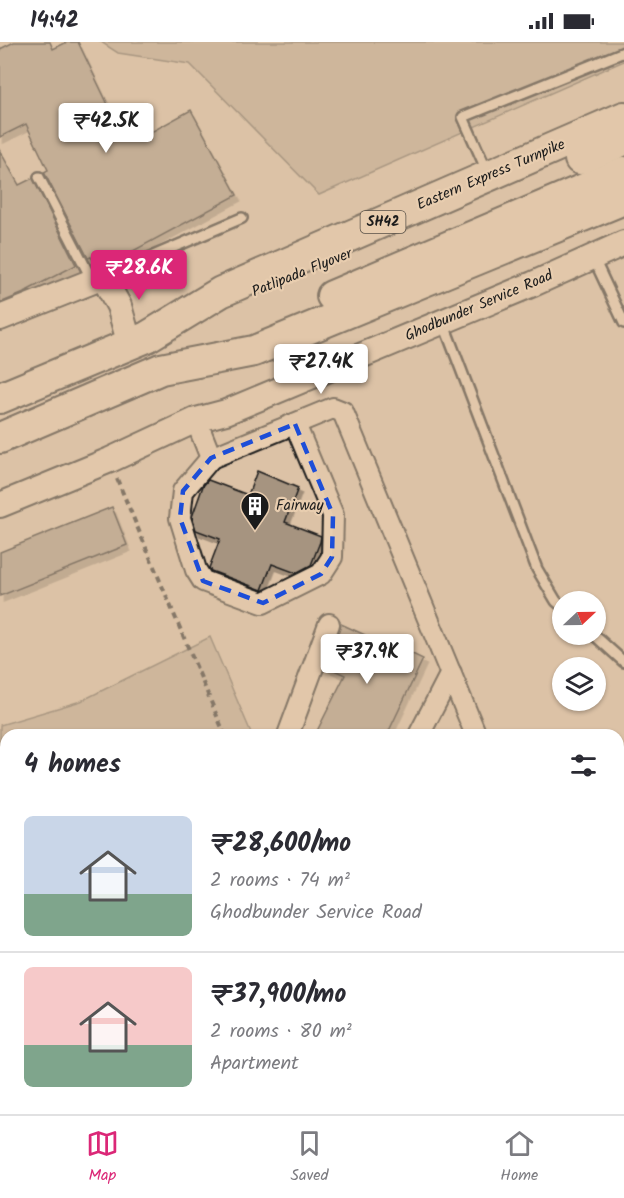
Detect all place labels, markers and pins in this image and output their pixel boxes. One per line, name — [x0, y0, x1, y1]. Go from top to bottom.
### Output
pin: ₹42.5K — [57, 103, 155, 154]
pin: ₹28.6K — [90, 250, 188, 301]
pin: ₹27.4K — [272, 344, 370, 395]
building icon: Fairway — [239, 490, 271, 532]
place label: Fairway — [276, 494, 325, 518]
pin: ₹37.9K — [318, 634, 416, 685]

